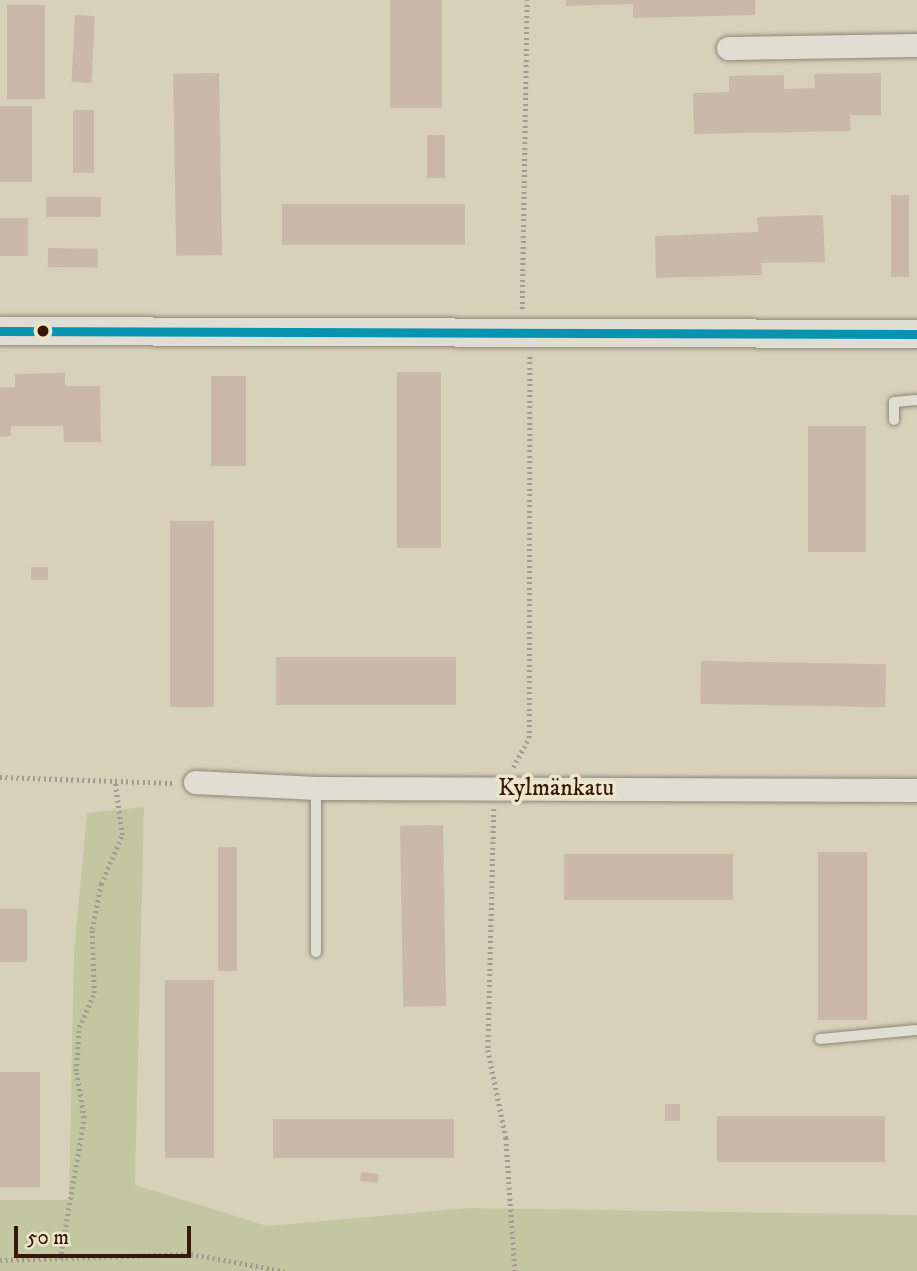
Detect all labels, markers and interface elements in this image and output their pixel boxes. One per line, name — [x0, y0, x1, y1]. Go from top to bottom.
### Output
unlabelled marker — [36, 324, 50, 338]
street label: Kylmänkatu — [498, 775, 614, 803]
scale bar — [18, 1212, 194, 1256]
text: 50 m — [27, 1225, 69, 1251]

